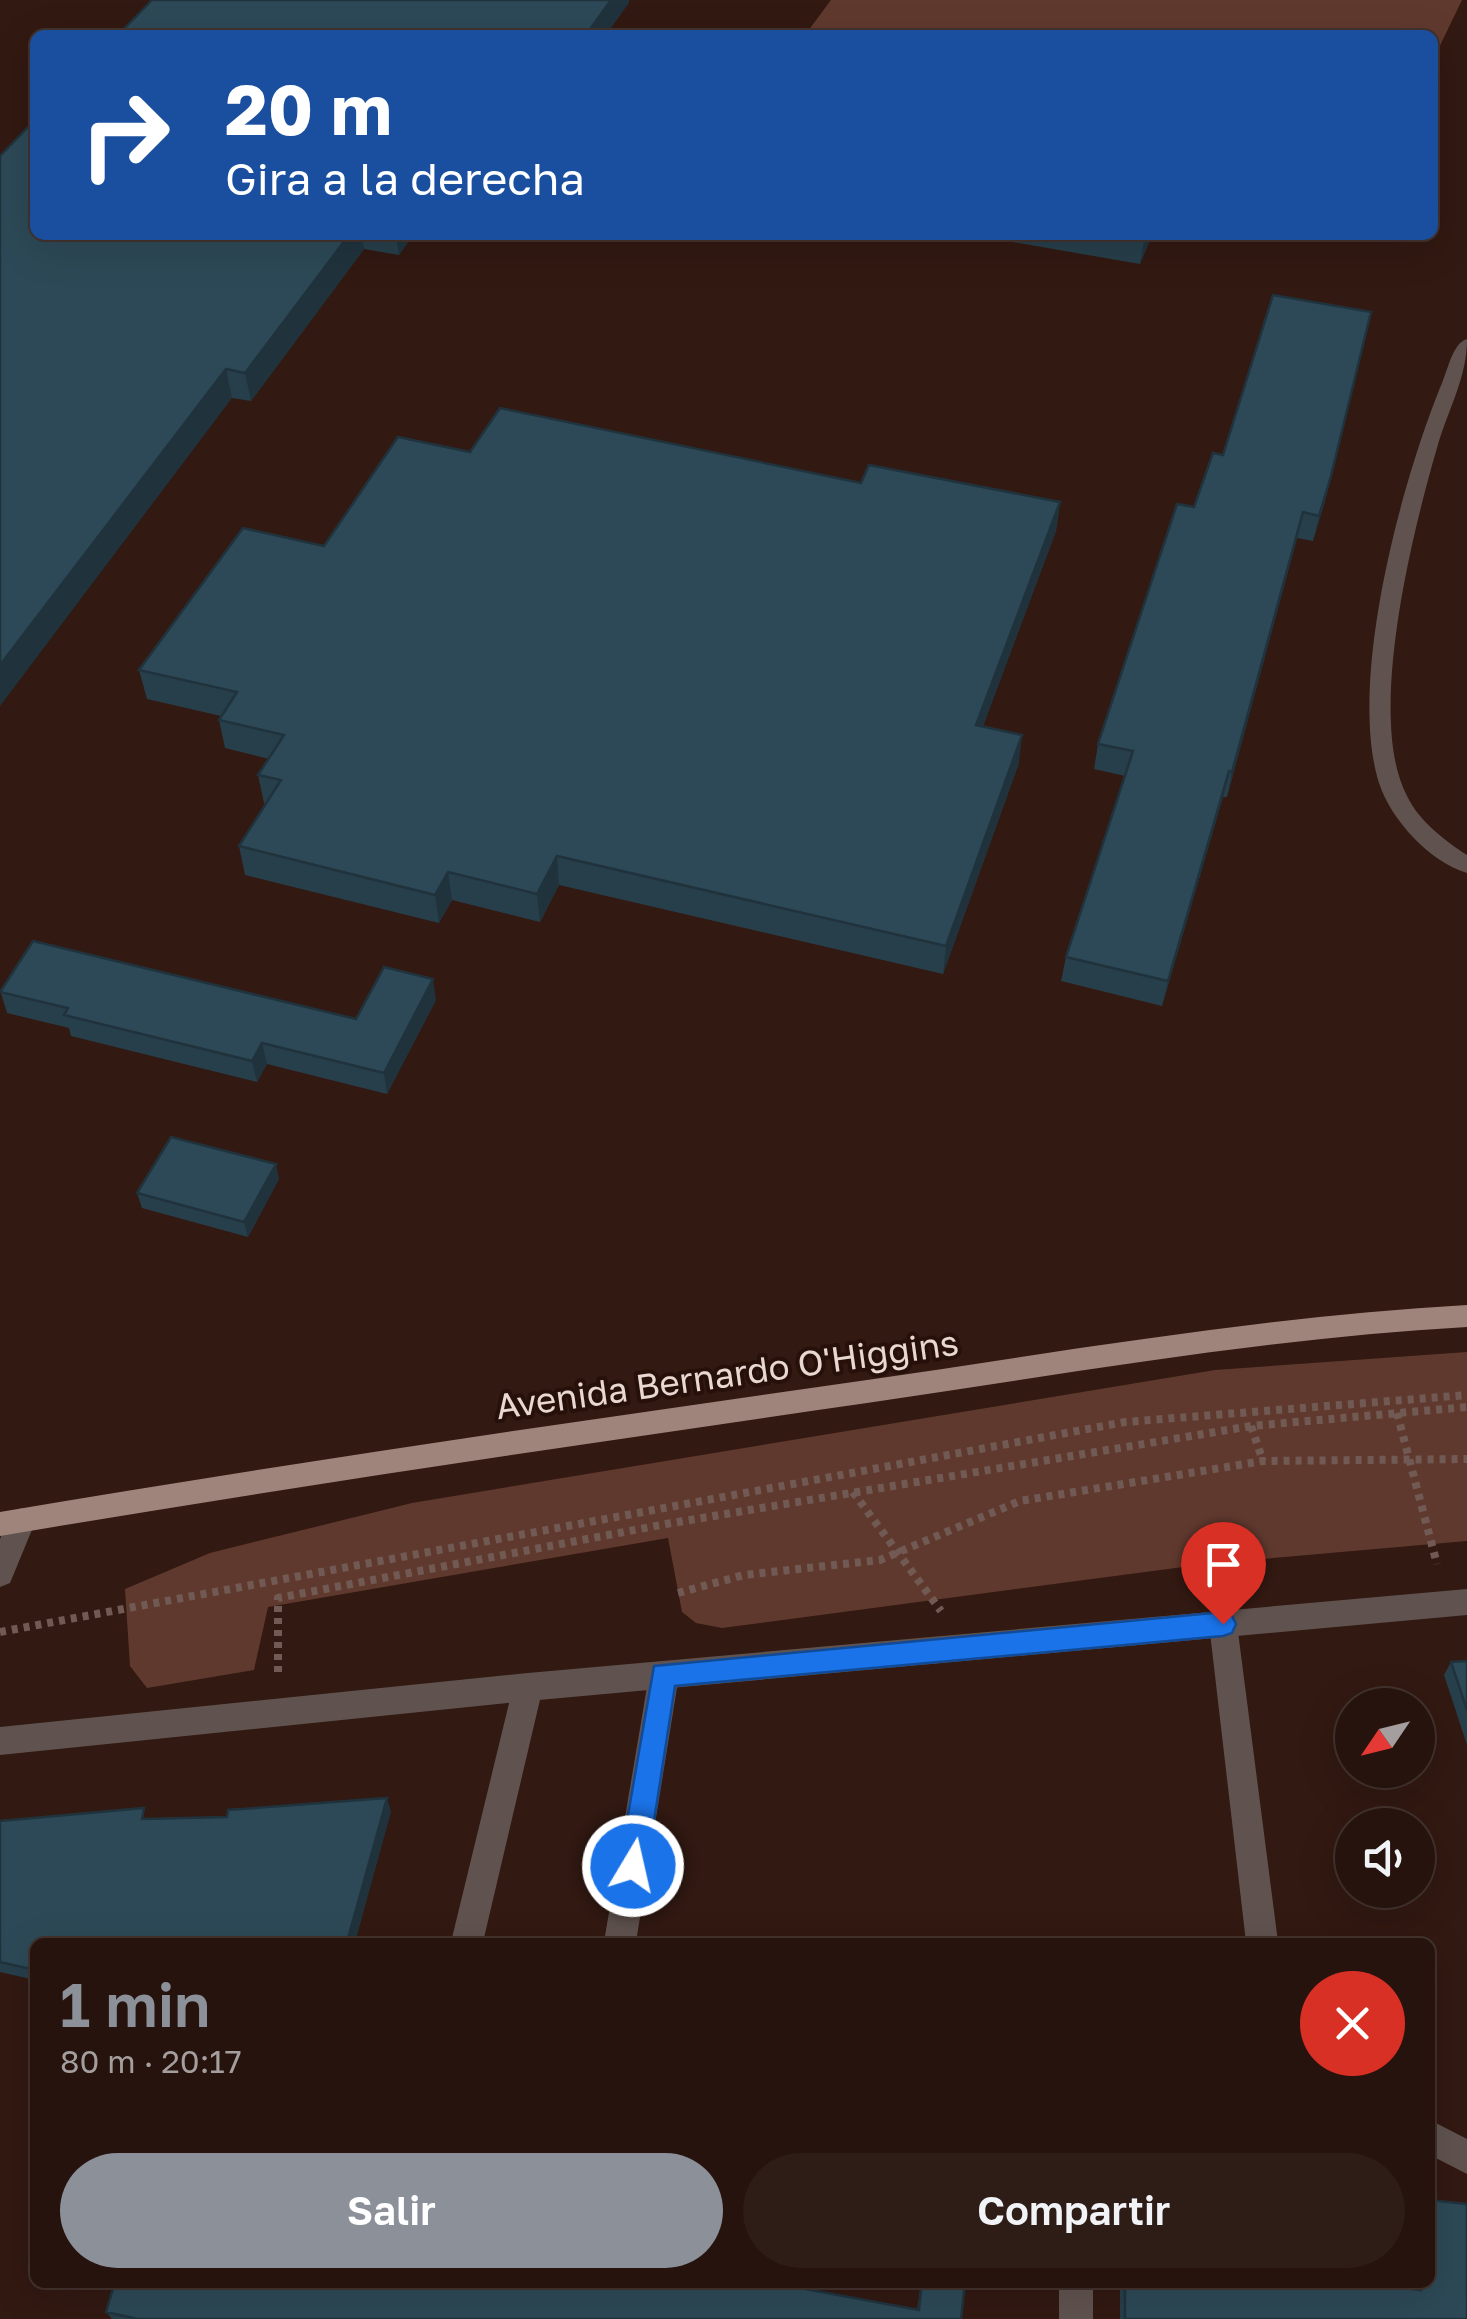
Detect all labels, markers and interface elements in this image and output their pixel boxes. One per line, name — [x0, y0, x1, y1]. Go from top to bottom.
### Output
text: 20 m — [225, 66, 392, 150]
icon: right — [60, 70, 190, 200]
text: Gira a la derecha — [225, 151, 585, 205]
street label: Avenida Bernardo O'Higgins — [493, 1321, 961, 1427]
pin — [1181, 1522, 1266, 1625]
icon: arrive — [1196, 1537, 1251, 1592]
north arrow — [1335, 1688, 1435, 1788]
map controls — [1335, 1688, 1435, 1908]
button: sound — [1335, 1808, 1435, 1908]
position arrow — [581, 1814, 685, 1918]
text: 1 min — [60, 1968, 210, 2040]
button: close — [1300, 1971, 1405, 2076]
text: 80 m · 20:17 — [60, 2042, 242, 2080]
button: Salir — [60, 2153, 723, 2268]
button: Compartir — [743, 2153, 1405, 2268]

